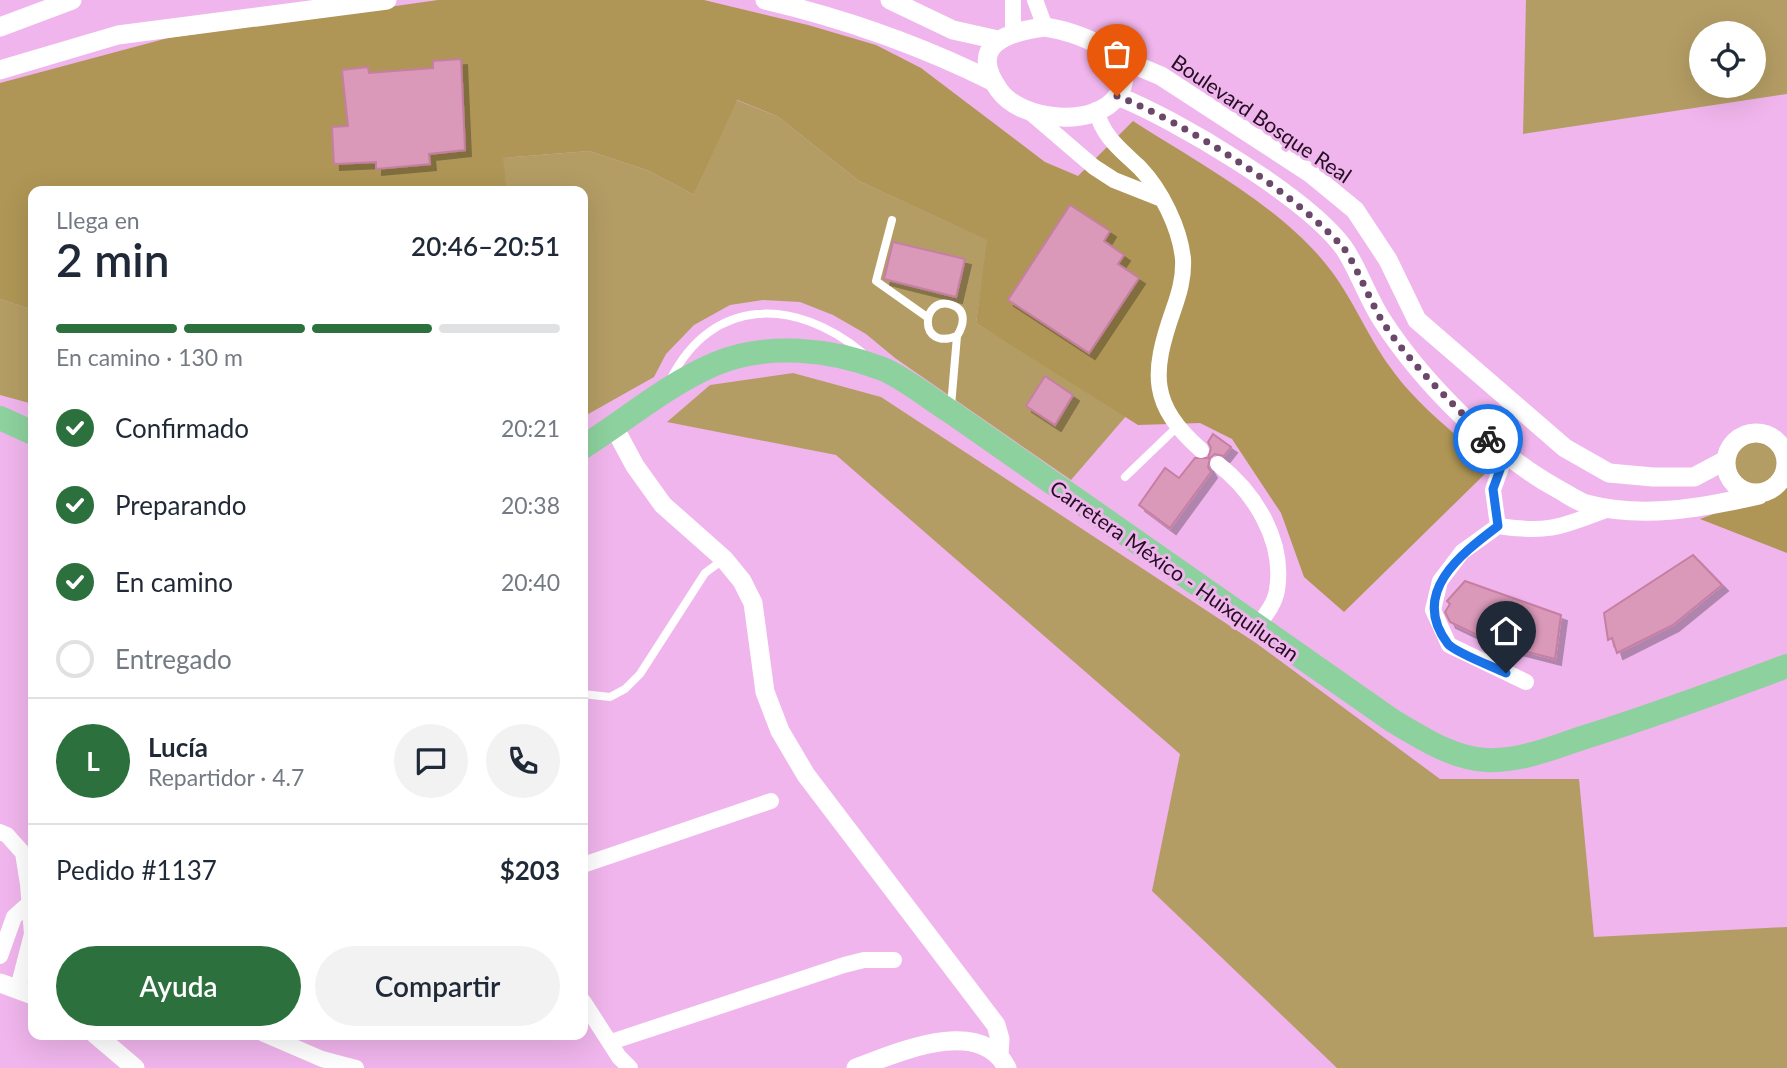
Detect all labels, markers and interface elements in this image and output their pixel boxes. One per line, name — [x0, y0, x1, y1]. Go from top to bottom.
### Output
map controls — [1689, 21, 1766, 98]
button: locate — [1689, 21, 1766, 98]
pin — [1087, 24, 1147, 96]
icon: bag — [1098, 35, 1136, 73]
street label: Boulevard Bosque Real — [1167, 48, 1357, 188]
text: Llega en — [56, 206, 140, 234]
text: 20:46–20:51 — [411, 230, 560, 262]
text: 2 min — [56, 232, 170, 287]
text: En camino · 130 m — [56, 343, 243, 371]
courier — [1453, 404, 1523, 474]
icon: check — [56, 409, 94, 447]
text: Confirmado — [115, 412, 249, 444]
text: 20:21 — [501, 414, 560, 442]
icon: bike — [1469, 420, 1507, 458]
street label: Carretera México - Huixquilucan — [1046, 474, 1304, 666]
icon: check — [56, 486, 94, 524]
text: Preparando — [115, 489, 247, 521]
text: 20:38 — [501, 491, 560, 519]
icon: check — [56, 563, 94, 601]
text: En camino — [115, 566, 233, 598]
text: 20:40 — [501, 568, 560, 596]
pin — [1476, 601, 1536, 673]
icon: home — [1487, 612, 1525, 650]
text: Entregado — [115, 643, 232, 675]
button: chat — [394, 724, 468, 798]
button: phone — [486, 724, 560, 798]
text: Lucía — [148, 731, 208, 763]
text: L — [86, 745, 100, 777]
text: Repartidor · 4.7 — [148, 763, 304, 791]
text: Pedido #1137 — [56, 854, 217, 886]
text: $203 — [500, 854, 560, 886]
button: Ayuda — [56, 946, 301, 1026]
button: Compartir — [315, 946, 560, 1026]

